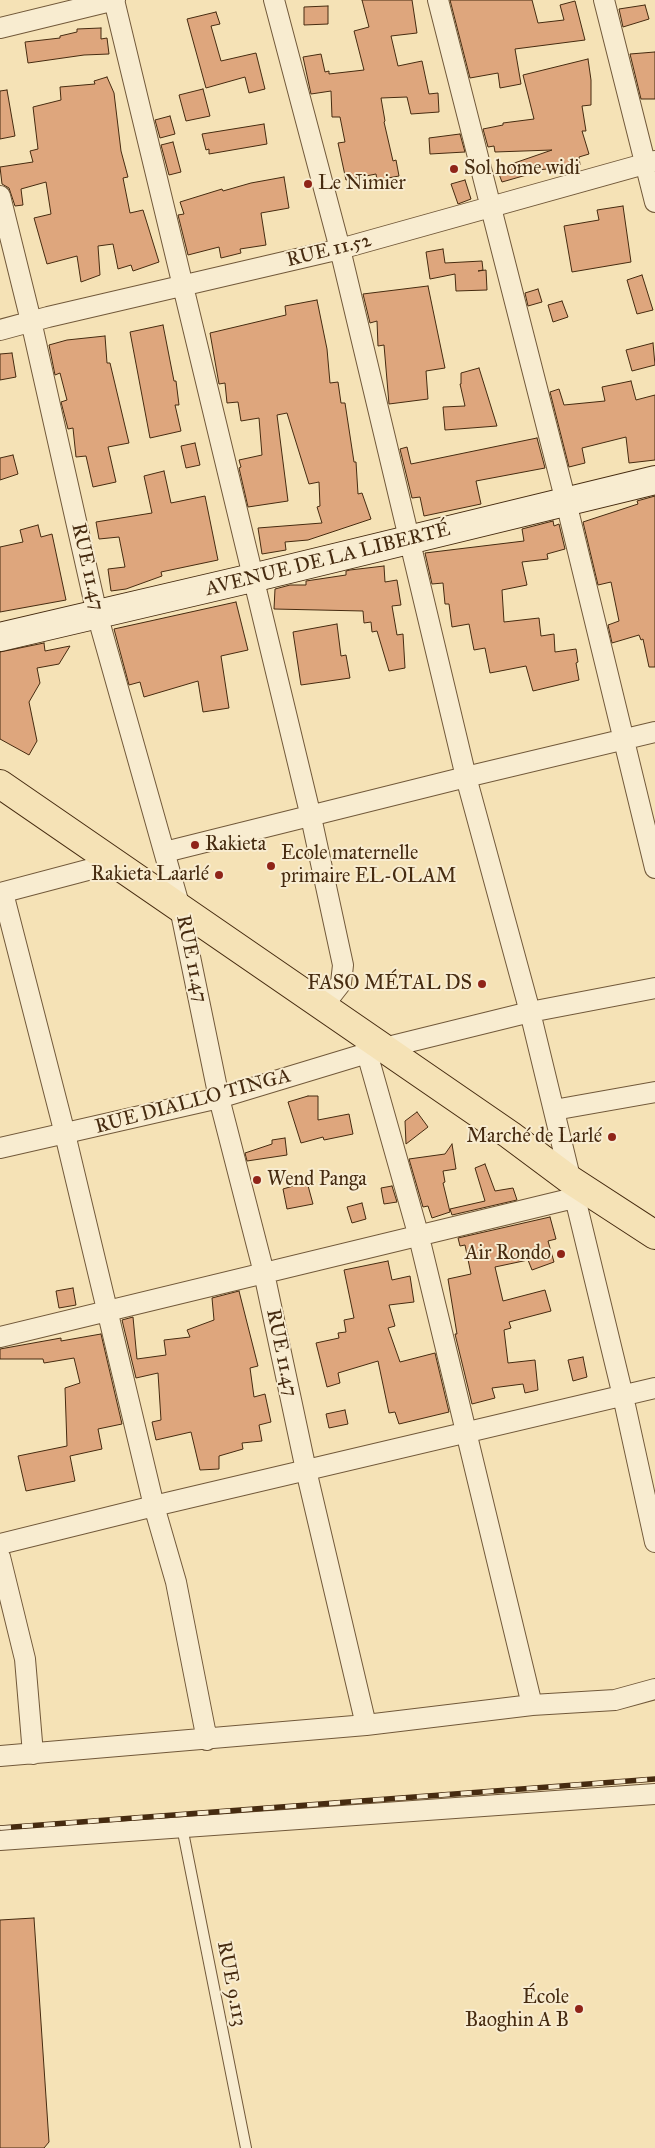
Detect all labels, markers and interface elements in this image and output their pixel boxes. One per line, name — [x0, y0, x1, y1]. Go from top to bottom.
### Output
place label: Sol home widi — [464, 157, 580, 181]
marker: Sol home widi — [448, 163, 460, 175]
place label: Le Nimier — [318, 172, 406, 196]
marker: Le Nimier — [302, 178, 314, 190]
street label: RUE 11.52 — [284, 229, 374, 273]
street label: AVENUE DE LA LIBERTÉ — [203, 518, 453, 602]
street label: RUE 11.47 — [65, 521, 109, 613]
place label: Rakieta — [205, 833, 266, 857]
marker: Rakieta — [189, 839, 201, 851]
place label: Ecole maternelle primaire EL-OLAM — [281, 842, 456, 889]
marker: Ecole maternelle primaire EL-OLAM — [265, 860, 277, 872]
place label: Rakieta Laarlé — [91, 863, 209, 887]
marker: Rakieta Laarlé — [213, 869, 225, 881]
street label: RUE 11.47 — [170, 913, 212, 1005]
place label: FASO MÉTAL DS — [307, 972, 472, 996]
marker: FASO MÉTAL DS — [476, 978, 488, 990]
street label: RUE DIALLO TINGA — [93, 1064, 293, 1140]
place label: Marché de Larlé — [466, 1125, 602, 1149]
marker: Marché de Larlé — [606, 1131, 618, 1143]
place label: Wend Panga — [267, 1168, 367, 1192]
marker: Wend Panga — [251, 1174, 263, 1186]
place label: Air Rondo — [465, 1242, 551, 1266]
marker: Air Rondo — [555, 1248, 567, 1260]
street label: RUE 11.47 — [260, 1307, 302, 1399]
street label: RUE 9.113 — [211, 1939, 251, 2029]
place label: École Baoghin A B — [465, 1986, 569, 2033]
marker: École Baoghin A B — [573, 2003, 585, 2015]

